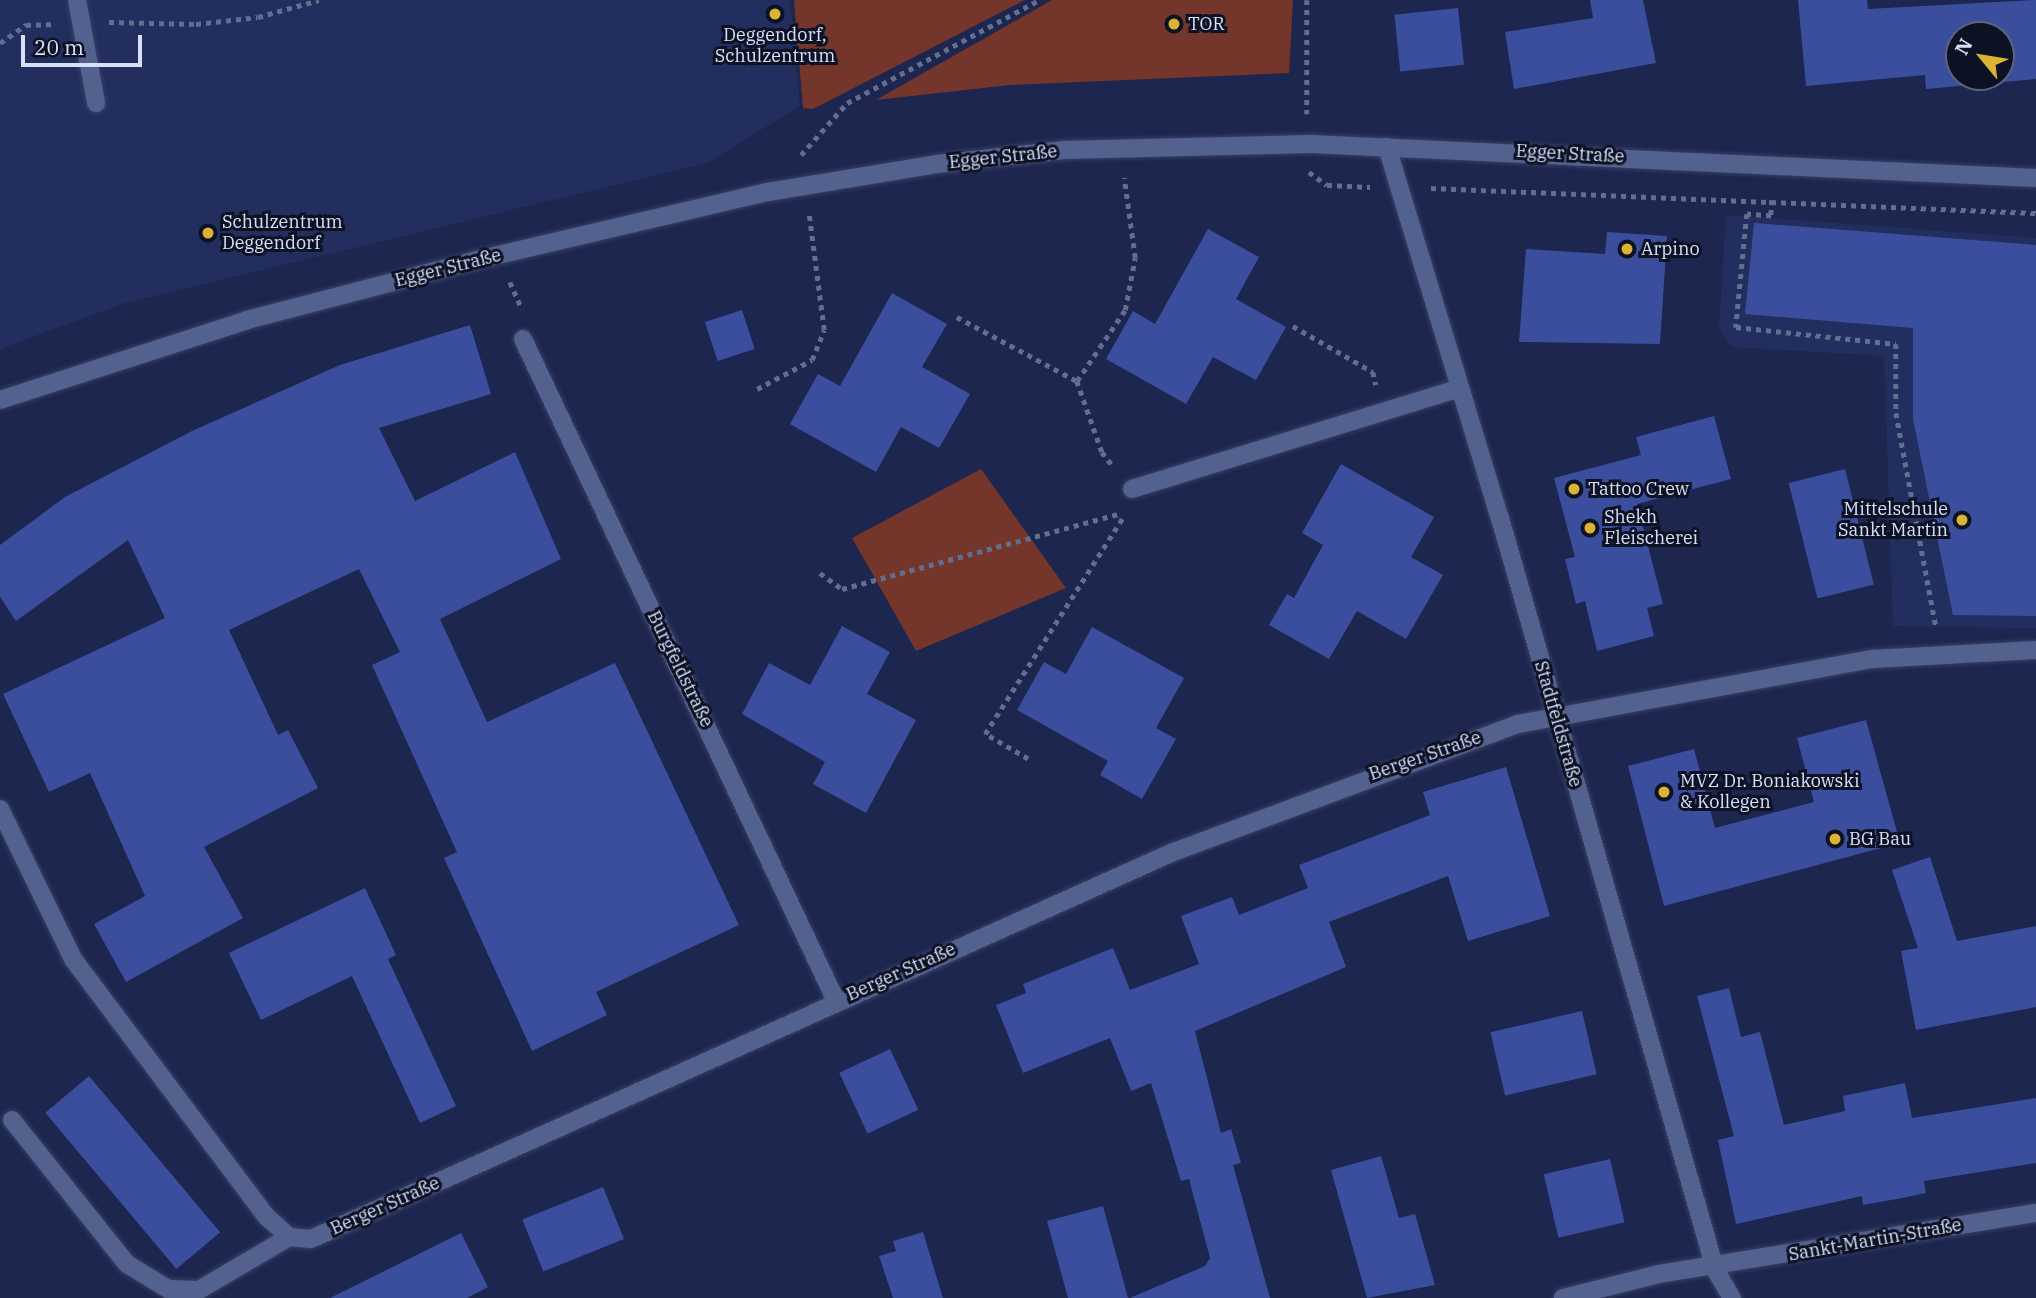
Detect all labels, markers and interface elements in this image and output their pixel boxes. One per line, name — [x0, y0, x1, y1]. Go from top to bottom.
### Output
marker: Deggendorf, Schulzentrum — [767, 6, 783, 22]
place label: TOR — [1188, 13, 1225, 35]
marker: TOR — [1166, 16, 1182, 32]
scale bar — [24, 21, 145, 65]
north arrow — [1945, 21, 2015, 91]
place label: Deggendorf, Schulzentrum — [715, 25, 835, 68]
text: 20 m — [34, 33, 84, 61]
text: N — [1949, 34, 1978, 59]
street label: Egger Straße — [1515, 140, 1625, 168]
street label: Egger Straße — [948, 141, 1058, 173]
place label: Schulzentrum Deggendorf — [222, 212, 343, 255]
marker: Schulzentrum Deggendorf — [200, 225, 216, 241]
place label: Arpino — [1641, 238, 1700, 260]
marker: Arpino — [1619, 241, 1635, 257]
street label: Egger Straße — [393, 244, 503, 292]
place label: Tattoo Crew — [1588, 478, 1689, 500]
marker: Tattoo Crew — [1566, 481, 1582, 497]
place label: Mittelschule Sankt Martin — [1838, 499, 1948, 542]
place label: Shekh Fleischerei — [1604, 507, 1698, 550]
marker: Mittelschule Sankt Martin — [1954, 512, 1970, 528]
marker: Shekh Fleischerei — [1582, 520, 1598, 536]
street label: Burgfeldstraße — [642, 607, 718, 731]
street label: Stadtfeldstraße — [1530, 658, 1586, 790]
street label: Berger Straße — [1366, 727, 1484, 785]
place label: MVZ Dr. Boniakowski & Kollegen — [1680, 771, 1860, 814]
marker: MVZ Dr. Boniakowski & Kollegen — [1654, 782, 1674, 802]
place label: BG Bau — [1849, 828, 1911, 850]
marker: BG Bau — [1827, 831, 1843, 847]
street label: Berger Straße — [843, 938, 959, 1006]
street label: Berger Straße — [327, 1172, 443, 1240]
street label: Sankt-Martin-Straße — [1787, 1214, 1963, 1266]

